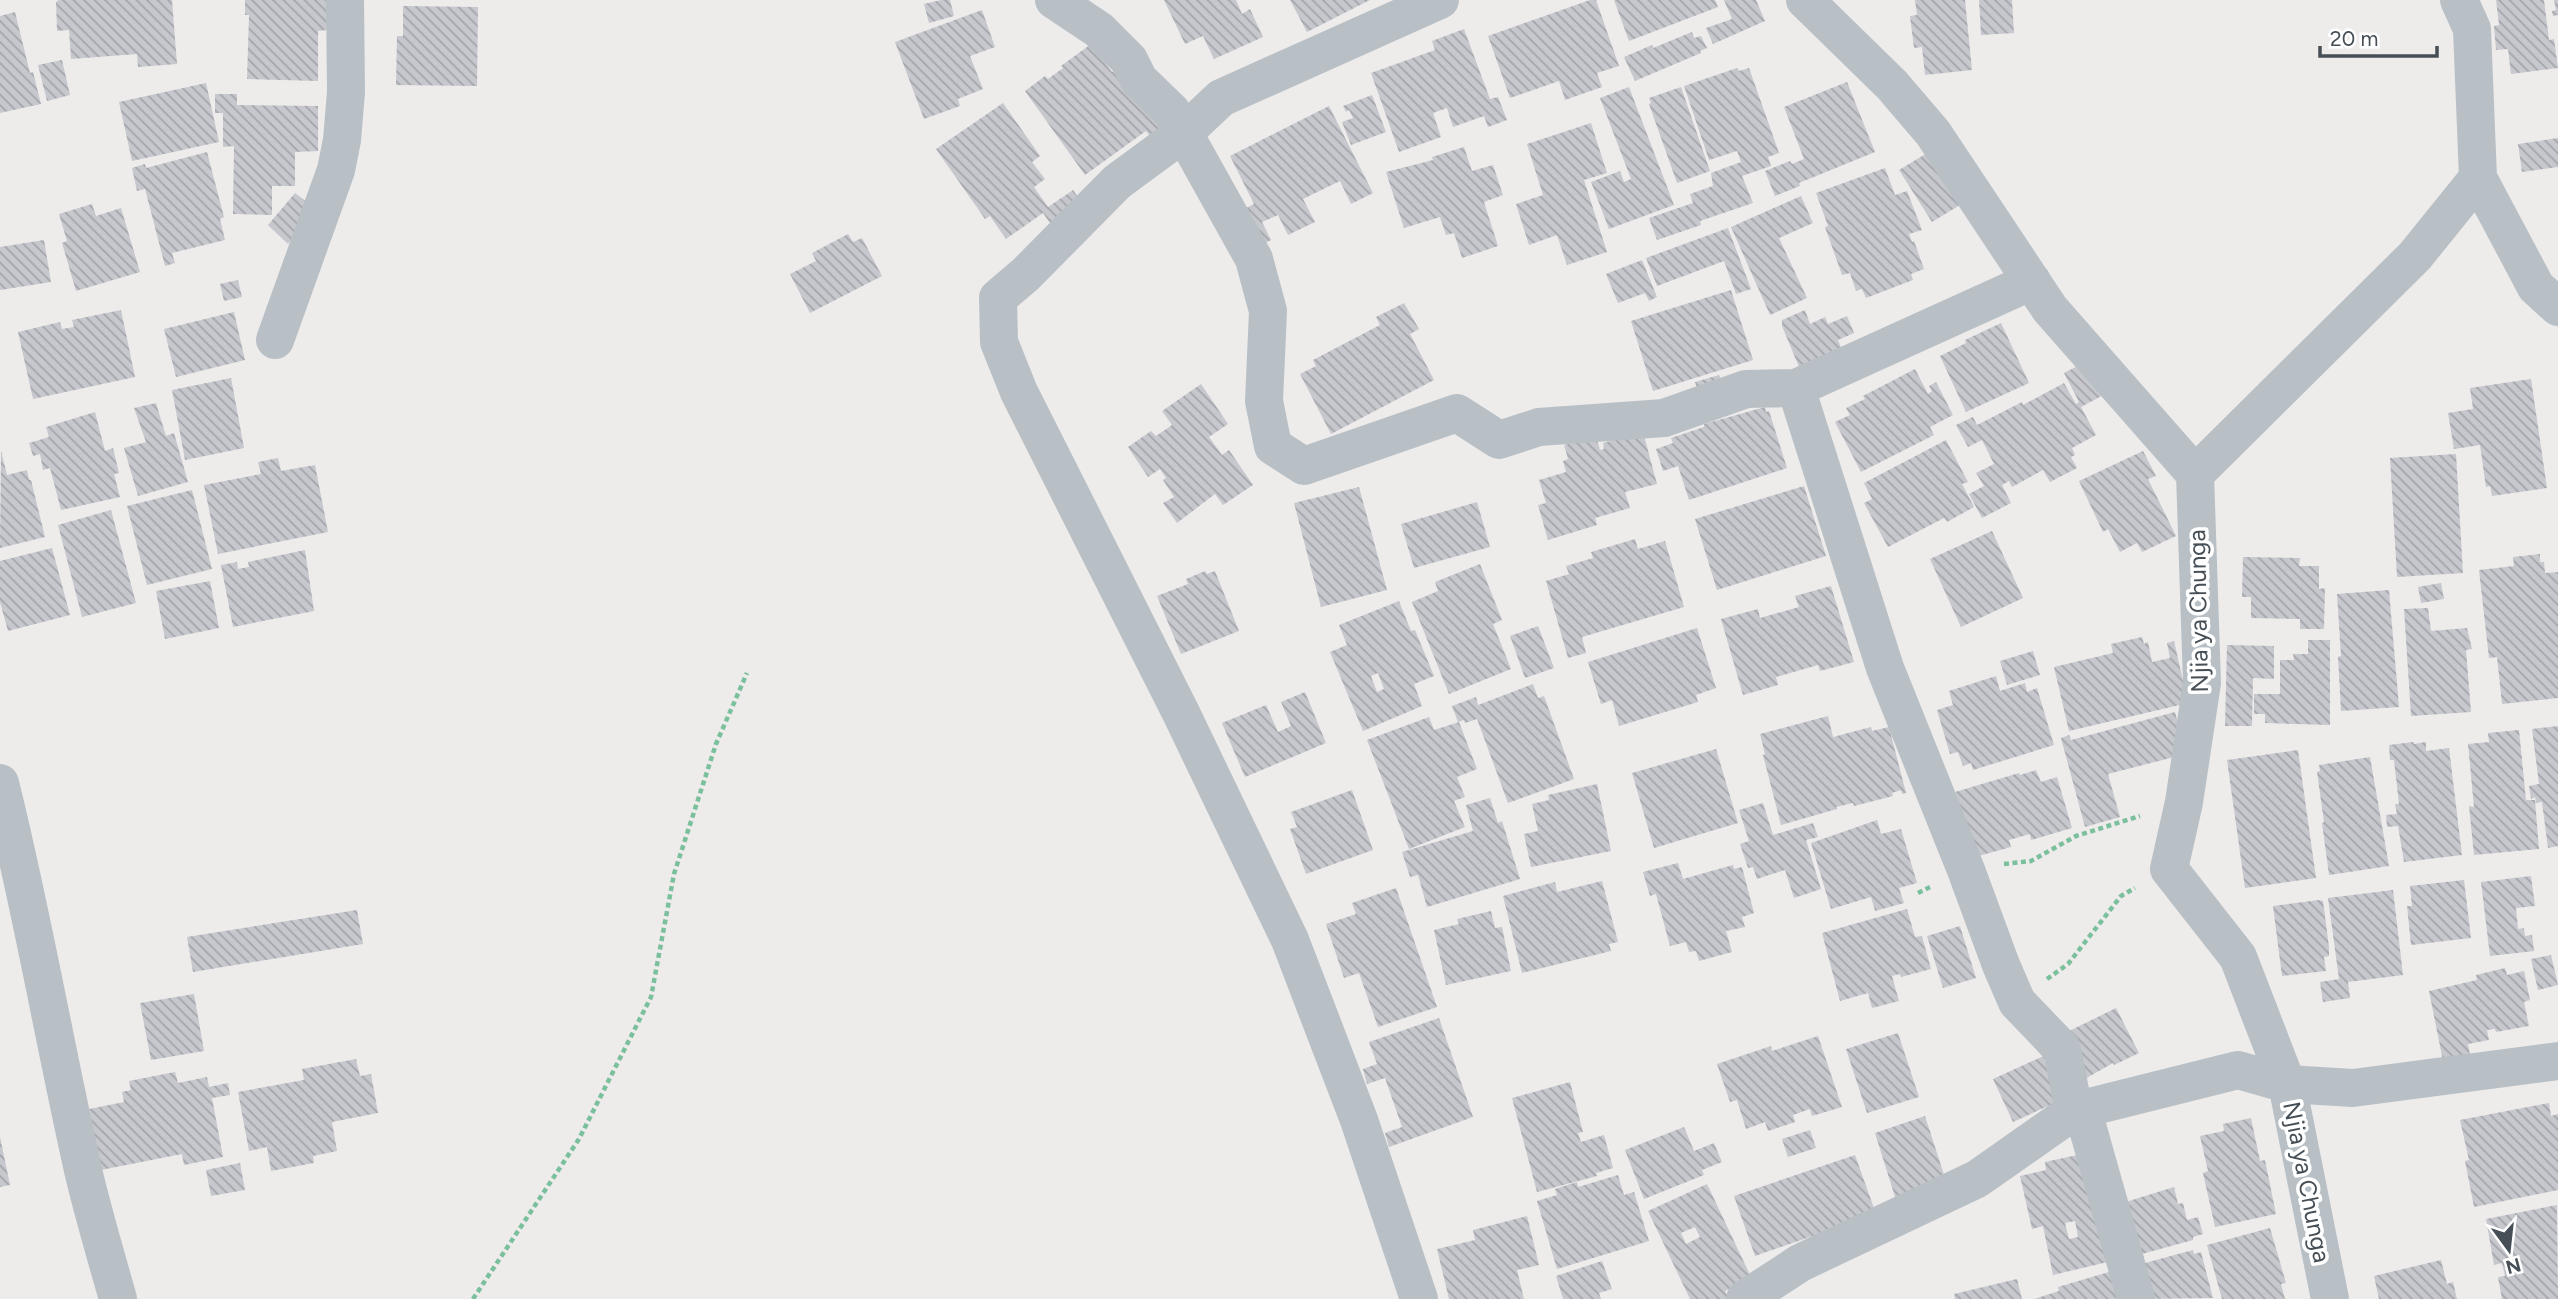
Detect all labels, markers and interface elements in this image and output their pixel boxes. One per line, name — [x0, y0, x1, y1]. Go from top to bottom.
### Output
scale bar — [2320, 14, 2437, 58]
text: 20 m — [2330, 26, 2378, 51]
street label: Njia ya Chunga — [2182, 529, 2214, 693]
street label: Njia ya Chunga — [2277, 1099, 2337, 1265]
north arrow — [2474, 1215, 2544, 1285]
text: N — [2503, 1253, 2523, 1279]

